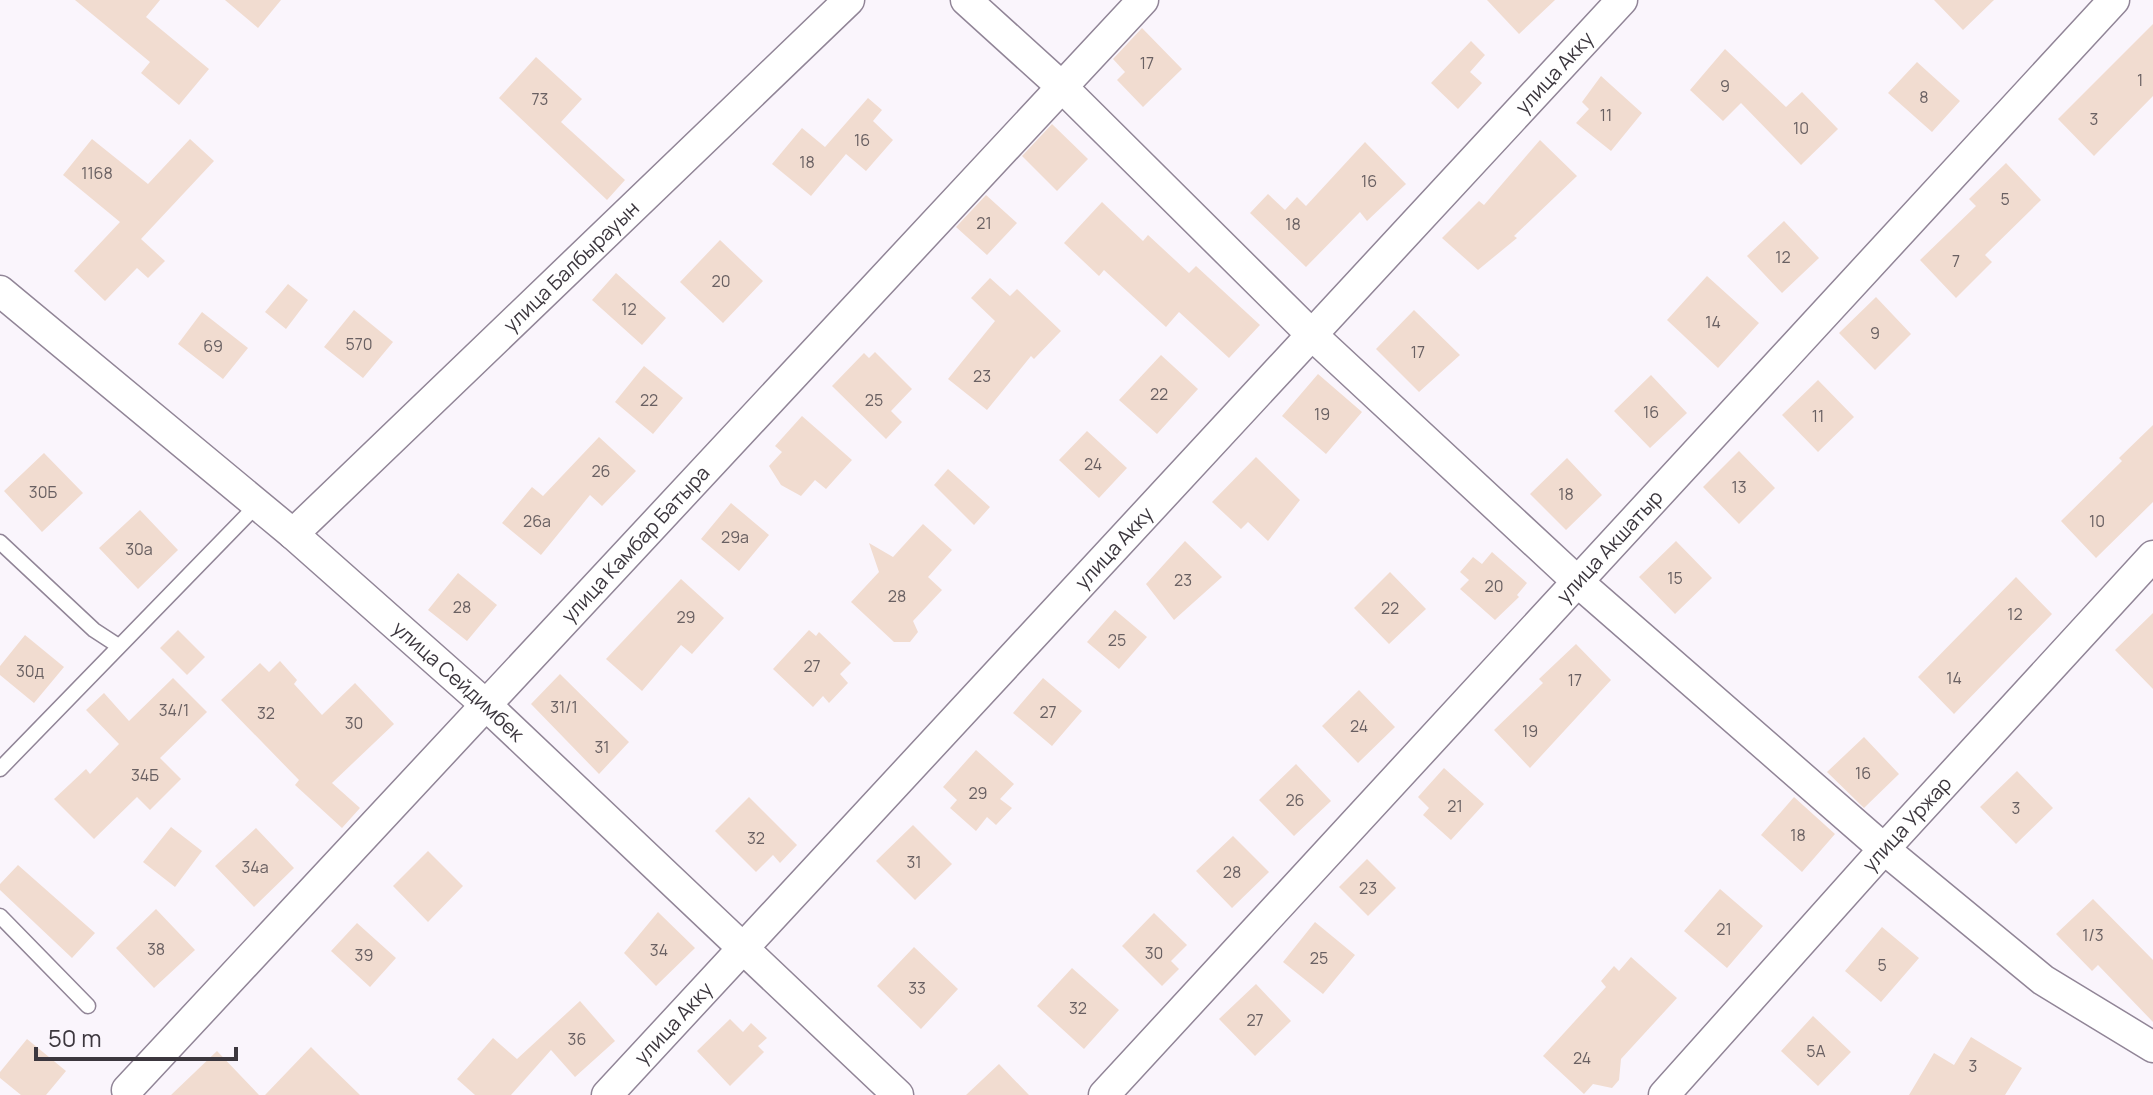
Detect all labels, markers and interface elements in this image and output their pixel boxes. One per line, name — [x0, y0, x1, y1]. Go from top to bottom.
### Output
street label: улица Акку — [1509, 25, 1600, 119]
house number: 17 — [1140, 52, 1154, 74]
house number: 1 — [2137, 69, 2143, 91]
house number: 9 — [1720, 75, 1730, 97]
house number: 8 — [1919, 86, 1929, 108]
house number: 73 — [532, 88, 548, 110]
house number: 11 — [1600, 104, 1612, 126]
house number: 3 — [2090, 108, 2098, 130]
house number: 10 — [1793, 117, 1809, 139]
house number: 16 — [854, 129, 870, 151]
house number: 18 — [799, 151, 815, 173]
house number: 1168 — [81, 162, 113, 184]
house number: 16 — [1361, 170, 1377, 192]
house number: 5 — [2000, 188, 2010, 210]
street label: улица Балбырауын — [497, 195, 645, 338]
house number: 21 — [976, 212, 992, 234]
house number: 18 — [1285, 213, 1301, 235]
house number: 12 — [1775, 246, 1791, 268]
house number: 7 — [1952, 250, 1960, 272]
house number: 20 — [712, 270, 730, 292]
house number: 12 — [621, 298, 637, 320]
house number: 14 — [1705, 311, 1721, 333]
house number: 9 — [1870, 322, 1880, 344]
house number: 570 — [345, 333, 373, 355]
house number: 69 — [203, 335, 223, 357]
house number: 17 — [1411, 341, 1425, 363]
house number: 23 — [973, 365, 991, 387]
house number: 22 — [1150, 383, 1168, 405]
house number: 22 — [640, 389, 658, 411]
house number: 25 — [865, 389, 883, 411]
house number: 16 — [1643, 401, 1659, 423]
house number: 19 — [1314, 403, 1330, 425]
house number: 11 — [1812, 405, 1824, 427]
house number: 24 — [1084, 453, 1102, 475]
street label: улица Камбар Батыра — [555, 459, 715, 628]
house number: 26 — [591, 460, 611, 482]
house number: 13 — [1731, 476, 1747, 498]
house number: 30Б — [29, 481, 57, 503]
house number: 18 — [1558, 483, 1574, 505]
street label: улица Акшатыр — [1550, 484, 1669, 609]
street label: улица Акку — [1069, 500, 1159, 595]
house number: 26а — [523, 510, 551, 532]
house number: 10 — [2089, 510, 2105, 532]
house number: 29а — [721, 526, 749, 548]
house number: 30а — [125, 538, 153, 560]
house number: 15 — [1667, 567, 1683, 589]
house number: 23 — [1174, 569, 1192, 591]
house number: 20 — [1485, 575, 1503, 597]
house number: 28 — [888, 585, 906, 607]
house number: 28 — [453, 596, 471, 618]
house number: 22 — [1381, 597, 1399, 619]
house number: 12 — [2007, 603, 2023, 625]
house number: 29 — [676, 606, 696, 628]
street label: улица Сейдимбек — [387, 614, 531, 748]
house number: 25 — [1108, 629, 1126, 651]
house number: 27 — [803, 655, 821, 677]
house number: 30д — [16, 660, 45, 682]
house number: 14 — [1946, 667, 1962, 689]
house number: 17 — [1568, 669, 1582, 691]
house number: 31/1 — [550, 696, 578, 718]
house number: 34/1 — [159, 699, 189, 721]
house number: 27 — [1039, 701, 1057, 723]
house number: 32 — [257, 702, 275, 724]
house number: 30 — [345, 712, 363, 734]
house number: 24 — [1350, 715, 1368, 737]
house number: 19 — [1522, 720, 1538, 742]
house number: 31 — [594, 736, 610, 758]
house number: 16 — [1855, 762, 1871, 784]
house number: 34Б — [131, 764, 159, 786]
street label: улица Уржар — [1856, 770, 1957, 877]
house number: 29 — [968, 782, 988, 804]
house number: 26 — [1285, 789, 1305, 811]
house number: 21 — [1447, 795, 1463, 817]
house number: 3 — [2012, 797, 2020, 819]
house number: 18 — [1790, 824, 1806, 846]
house number: 32 — [747, 827, 765, 849]
house number: 31 — [906, 851, 922, 873]
house number: 34а — [241, 856, 269, 878]
house number: 28 — [1223, 861, 1241, 883]
house number: 23 — [1359, 877, 1377, 899]
house number: 21 — [1716, 918, 1732, 940]
house number: 1/3 — [2082, 924, 2104, 946]
house number: 38 — [147, 938, 165, 960]
house number: 34 — [650, 939, 668, 961]
house number: 30 — [1145, 942, 1163, 964]
house number: 39 — [355, 944, 373, 966]
house number: 25 — [1310, 947, 1328, 969]
house number: 5 — [1877, 954, 1887, 976]
street label: улица Акку — [628, 975, 719, 1070]
house number: 33 — [908, 977, 926, 999]
house number: 32 — [1069, 997, 1087, 1019]
house number: 27 — [1246, 1009, 1264, 1031]
scale bar — [36, 1011, 236, 1061]
text: 50 m — [48, 1021, 102, 1054]
house number: 36 — [568, 1028, 586, 1050]
house number: 5А — [1806, 1040, 1826, 1062]
house number: 24 — [1573, 1047, 1591, 1069]
house number: 3 — [1969, 1055, 1977, 1077]

